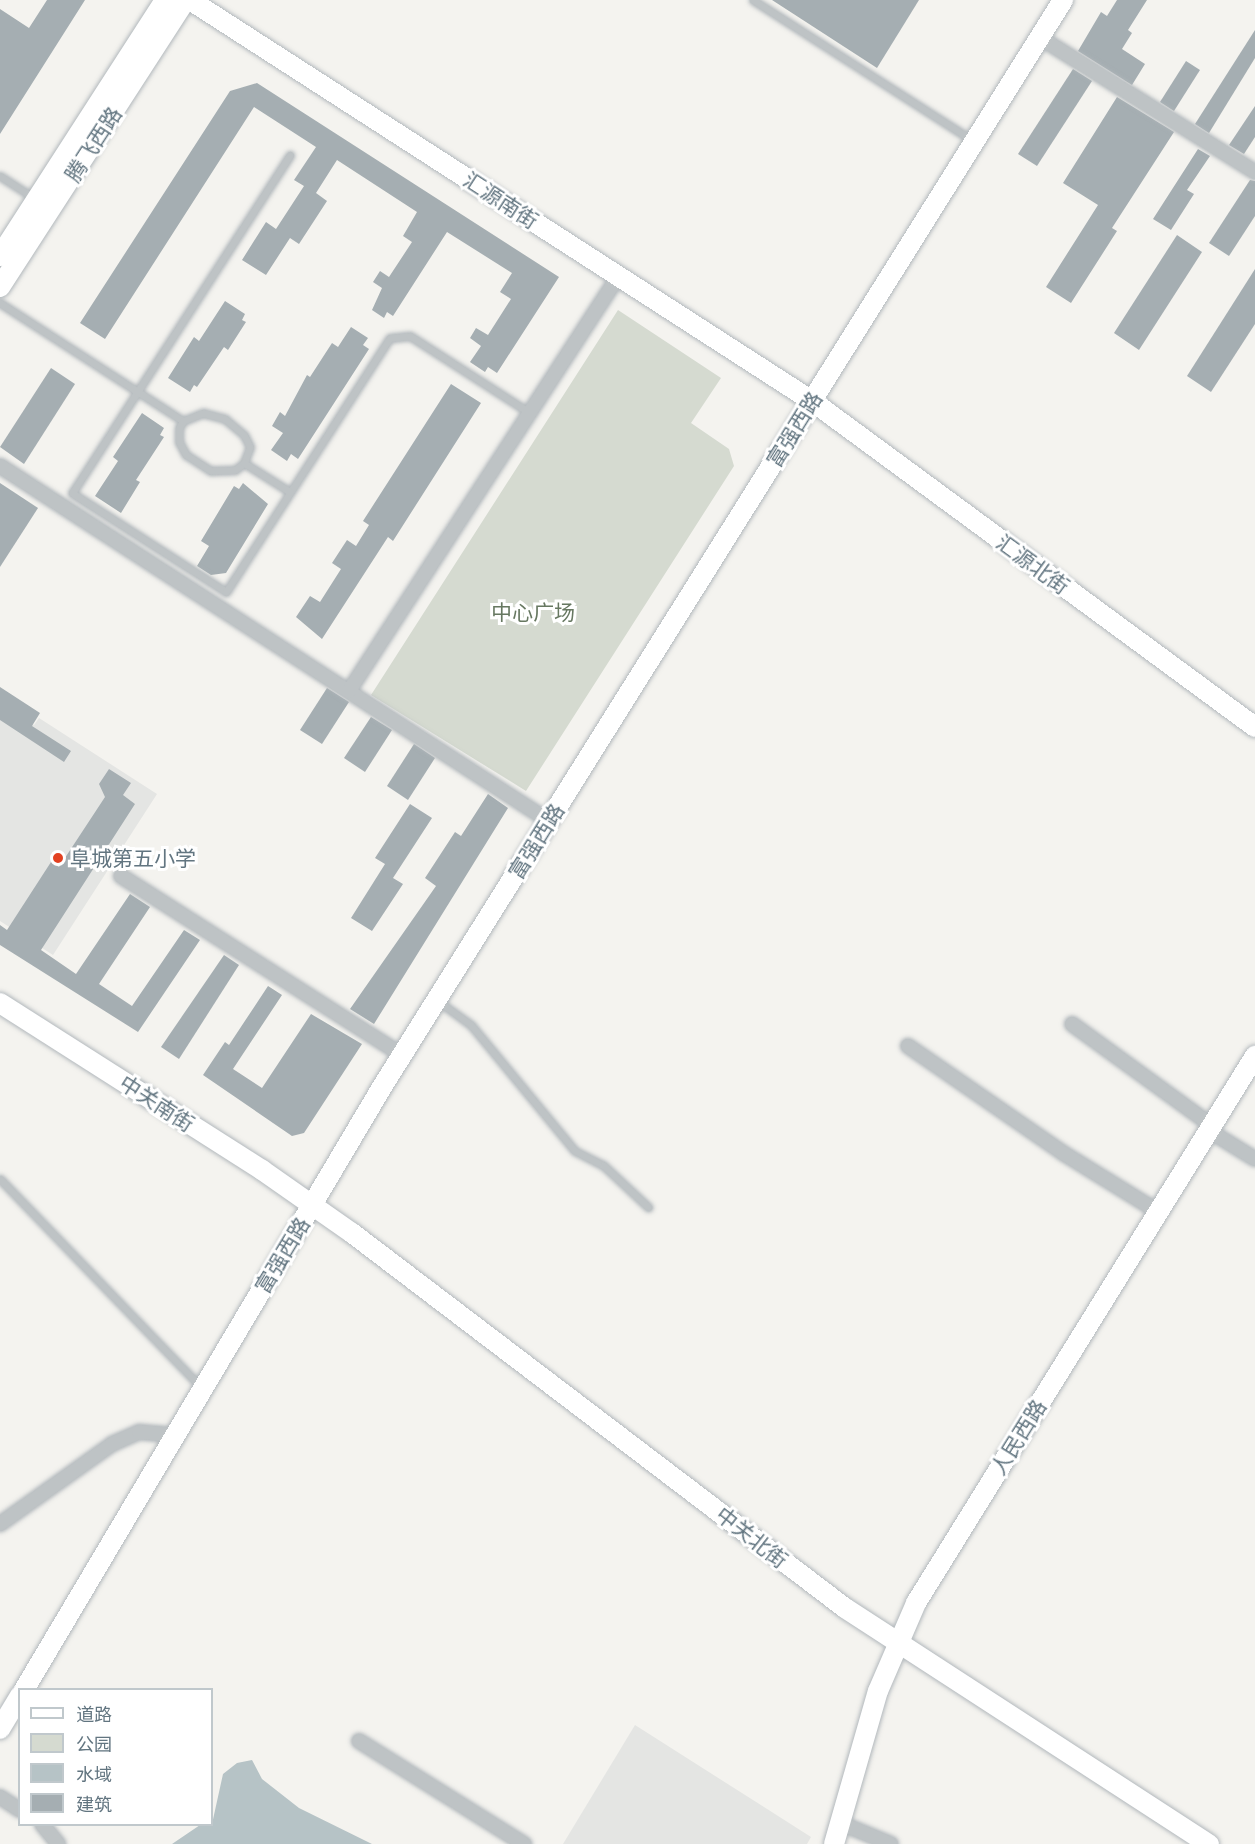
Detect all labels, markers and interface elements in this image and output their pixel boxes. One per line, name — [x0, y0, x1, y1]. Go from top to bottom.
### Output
street label: 腾飞西路 — [60, 102, 126, 186]
street label: 汇源南街 — [459, 167, 543, 233]
street label: 富强西路 — [761, 387, 827, 471]
street label: 汇源北街 — [992, 529, 1074, 599]
park label: 中心广场 — [491, 599, 575, 625]
street label: 富强西路 — [503, 799, 569, 883]
place label: 阜城第五小学 — [70, 845, 196, 871]
marker: 阜城第五小学 — [51, 851, 65, 865]
street label: 中关南街 — [115, 1070, 199, 1136]
street label: 富强西路 — [250, 1213, 314, 1297]
street label: 人民西路 — [985, 1395, 1051, 1479]
street label: 中关北街 — [711, 1501, 793, 1573]
legend — [18, 1688, 213, 1826]
text: 道路 — [76, 1703, 112, 1726]
text: 公园 — [76, 1733, 112, 1756]
text: 水域 — [76, 1763, 112, 1786]
text: 建筑 — [76, 1793, 112, 1816]

